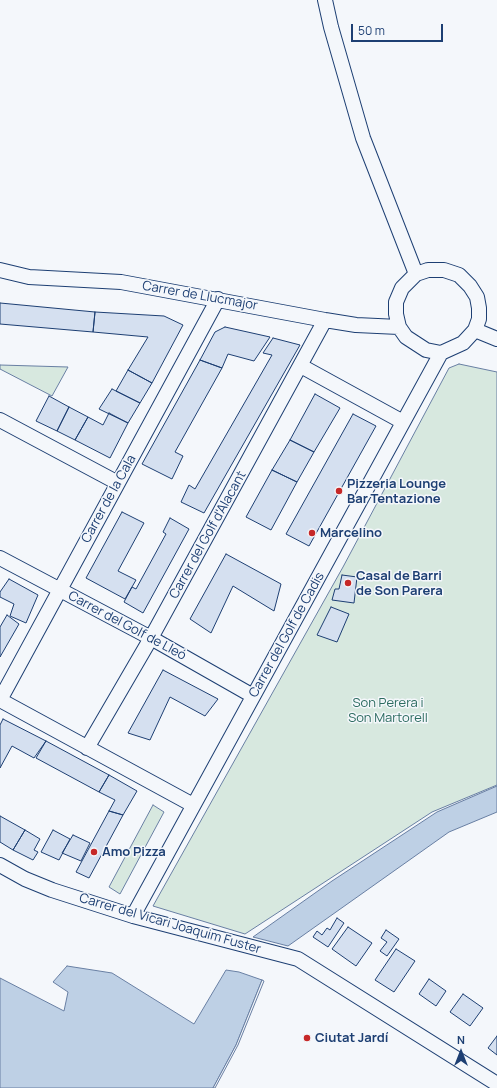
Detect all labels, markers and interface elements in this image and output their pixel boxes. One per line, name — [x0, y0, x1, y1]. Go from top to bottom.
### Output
scale bar — [353, 16, 445, 42]
text: 50 m — [358, 22, 385, 39]
street label: Carrer de Llucmajor — [141, 278, 259, 314]
street label: Carrer de la Cala — [78, 452, 140, 546]
street label: Carrer del Golf d'Alacant — [166, 469, 250, 601]
place label: Pizzeria Lounge Bar Tentazione — [347, 476, 446, 507]
marker: Pizzeria Lounge Bar Tentazione — [334, 486, 344, 496]
place label: Marcelino — [320, 525, 382, 541]
marker: Marcelino — [307, 528, 317, 538]
place label: Casal de Barri de Son Parera — [356, 568, 443, 599]
street label: Carrer del Golf de Cadis — [246, 570, 328, 700]
marker: Casal de Barri de Son Parera — [343, 578, 353, 588]
street label: Carrer del Golf de Lleó — [65, 588, 189, 664]
park label: Son Perera i Son Martorell — [348, 695, 428, 726]
place label: Amo Pizza — [102, 844, 166, 860]
marker: Amo Pizza — [89, 847, 99, 857]
street label: Carrer del Vicari Joaquim Fuster — [77, 891, 263, 957]
place label: Ciutat Jardí — [315, 1030, 388, 1046]
north arrow — [441, 1032, 481, 1072]
text: N — [457, 1032, 465, 1047]
marker: Ciutat Jardí — [302, 1033, 312, 1043]

